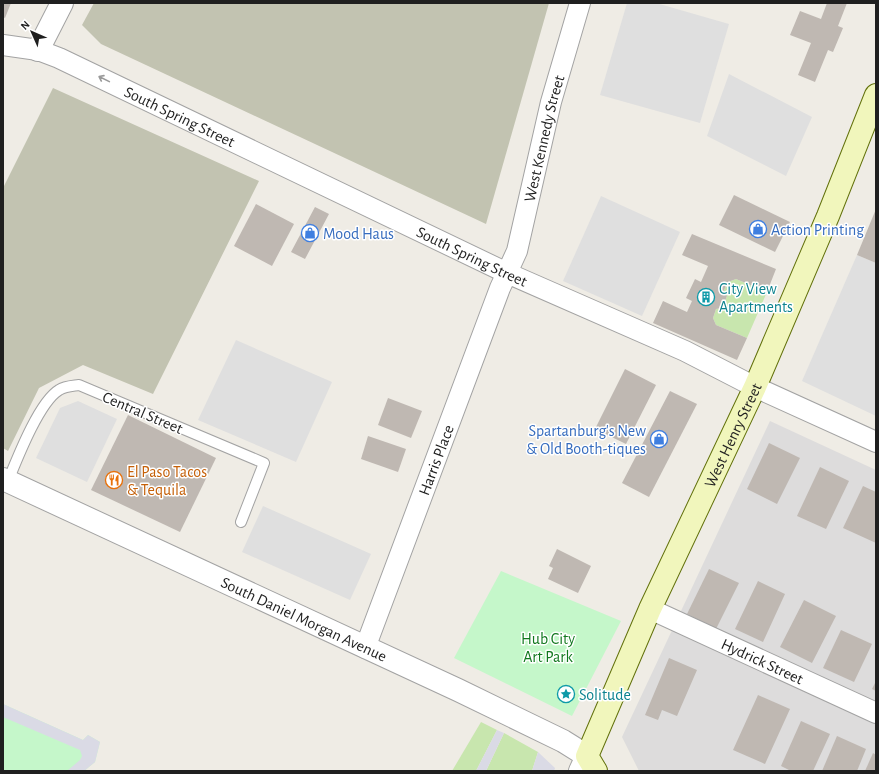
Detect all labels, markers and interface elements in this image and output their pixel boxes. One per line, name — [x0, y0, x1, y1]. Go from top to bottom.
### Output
north arrow — [12, 12, 52, 52]
text: N — [19, 19, 32, 32]
street label: West Kennedy Street — [522, 73, 567, 203]
one-way arrow — [99, 75, 111, 82]
street label: South Spring Street — [122, 84, 237, 150]
shop icon: Action Printing — [748, 219, 768, 239]
place label: Action Printing — [771, 222, 864, 238]
shop icon: Mood Haus — [300, 223, 320, 243]
street label: South Spring Street — [414, 224, 529, 290]
place label: Mood Haus — [323, 226, 394, 242]
place label: City View Apartments — [719, 281, 793, 315]
building icon: City View Apartments — [696, 287, 716, 307]
street label: West Henry Street — [702, 381, 765, 490]
street label: Central Street — [100, 389, 185, 437]
street label: Harris Place — [416, 423, 457, 498]
place label: Spartanburg's New & Old Booth-tiques — [526, 423, 646, 457]
shop icon: Spartanburg's New & Old Booth-tiques — [649, 429, 669, 449]
place label: El Paso Tacos & Tequila — [127, 464, 207, 498]
restaurant icon: El Paso Tacos & Tequila — [104, 470, 124, 490]
street label: South Daniel Morgan Avenue — [218, 574, 389, 665]
park label: Hub City Art Park — [521, 631, 575, 665]
street label: Hydrick Street — [719, 636, 806, 687]
place icon: Solitude — [556, 684, 576, 704]
place label: Solitude — [579, 687, 631, 703]

